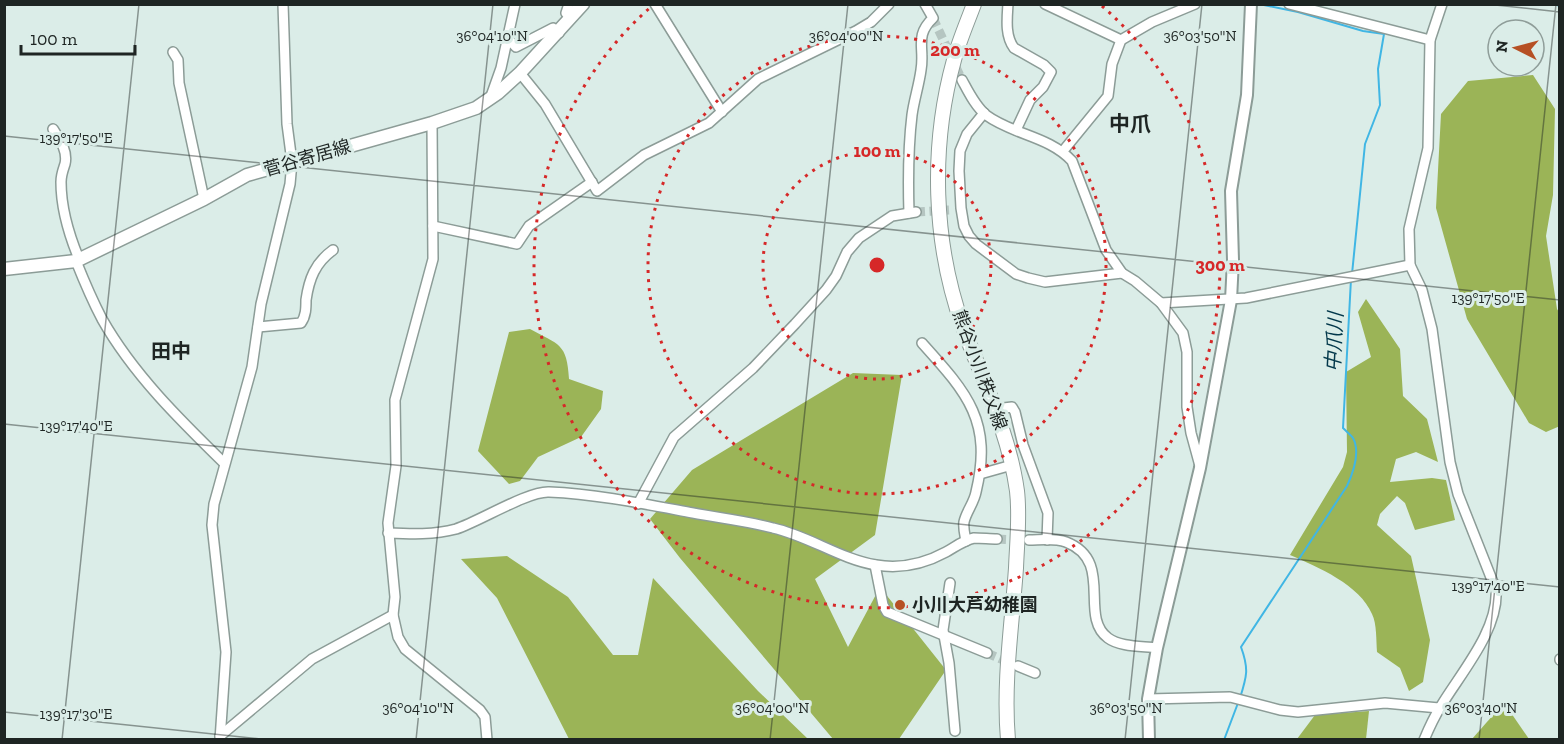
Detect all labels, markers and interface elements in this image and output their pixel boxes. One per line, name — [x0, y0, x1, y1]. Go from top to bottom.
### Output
scale bar — [21, 18, 135, 56]
north arrow — [1486, 18, 1546, 78]
text: 36°04'10"N — [456, 27, 528, 45]
text: 36°04'00"N — [809, 27, 883, 45]
text: 36°03'50"N — [1163, 27, 1237, 45]
text: 100 m — [30, 28, 78, 50]
text: 200 m — [930, 39, 980, 61]
text: N — [1491, 39, 1512, 54]
district label: 中爪 — [1109, 111, 1151, 136]
text: 139°17'50"E — [39, 129, 113, 147]
street label: 菅谷寄居線 — [261, 135, 353, 181]
text: 100 m — [853, 140, 901, 162]
text: 300 m — [1195, 254, 1245, 276]
centre of rings — [867, 255, 887, 275]
text: 139°17'50"E — [1451, 289, 1525, 307]
street label: 熊谷小川秩父線 — [948, 307, 1012, 433]
water label: 中爪川 — [1320, 309, 1348, 373]
district label: 田中 — [151, 339, 191, 363]
text: 139°17'40"E — [39, 417, 113, 435]
text: 139°17'40"E — [1451, 577, 1525, 595]
place label: 小川大芦幼稚園 — [912, 594, 1038, 616]
marker: 小川大芦幼稚園 — [893, 598, 907, 612]
text: 36°04'10"N — [382, 699, 454, 717]
text: 36°04'00"N — [735, 699, 809, 717]
text: 36°03'50"N — [1089, 699, 1163, 717]
text: 36°03'40"N — [1445, 699, 1517, 717]
text: 139°17'30"E — [40, 705, 113, 723]

